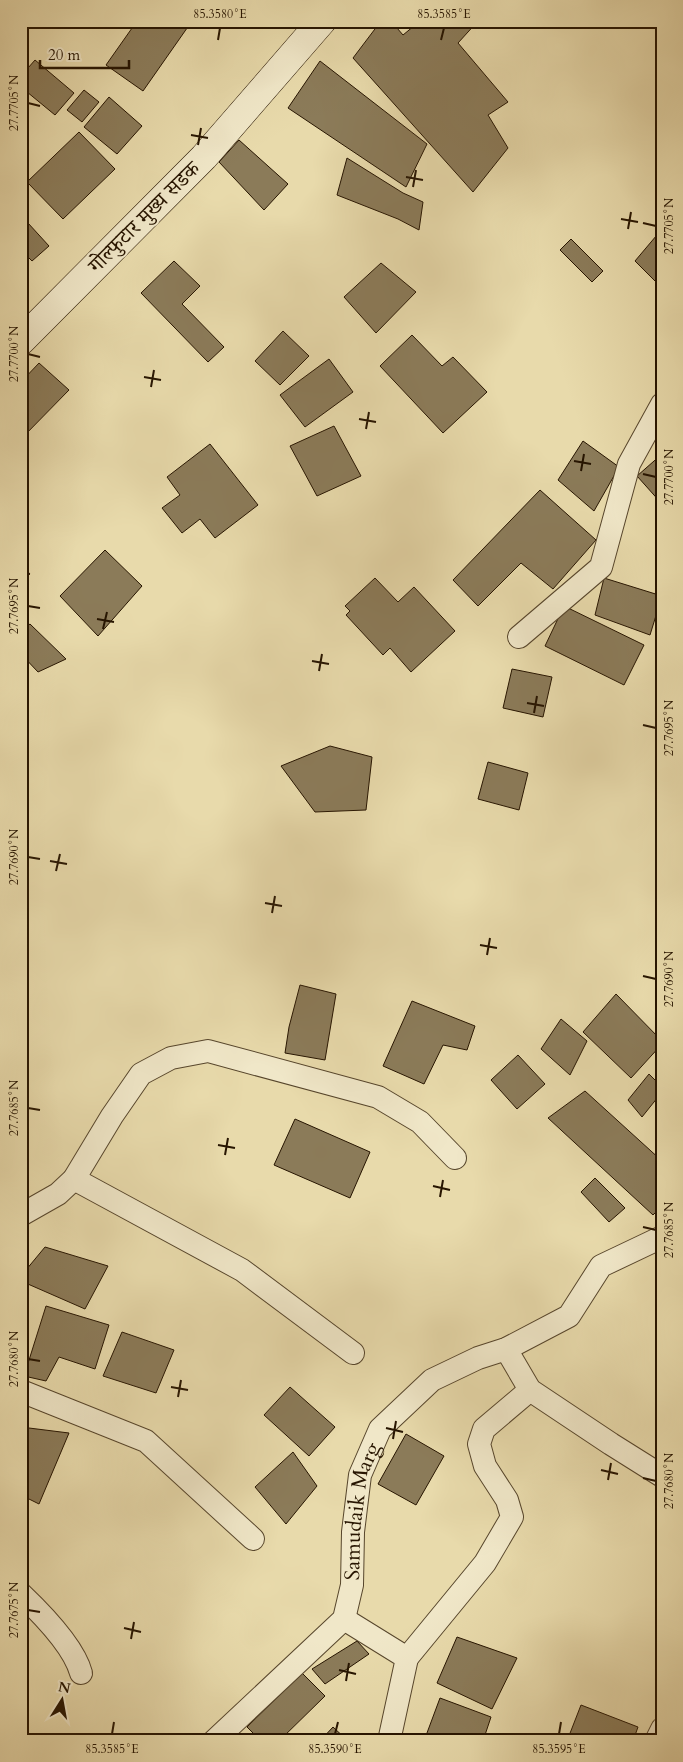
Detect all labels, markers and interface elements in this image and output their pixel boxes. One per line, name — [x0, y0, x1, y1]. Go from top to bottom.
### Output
text: 85.3580°E — [193, 6, 247, 22]
text: 85.3585°E — [417, 6, 471, 22]
scale bar — [40, 38, 129, 70]
text: 20 m — [48, 45, 80, 65]
text: 27.7705°N — [6, 74, 22, 131]
street label: गोल्फुटार मुख्य सडक — [81, 154, 207, 280]
text: 27.7705°N — [661, 197, 677, 254]
text: 27.7700°N — [6, 325, 22, 382]
text: 27.7700°N — [661, 448, 677, 505]
text: 27.7695°N — [6, 577, 22, 634]
text: 27.7695°N — [661, 699, 677, 756]
text: 27.7690°N — [6, 828, 22, 885]
text: 27.7690°N — [661, 950, 677, 1007]
text: 27.7685°N — [6, 1079, 22, 1136]
text: 27.7685°N — [661, 1201, 677, 1258]
text: 27.7680°N — [6, 1330, 22, 1387]
street label: Samudaik Marg — [338, 1438, 388, 1581]
text: 27.7680°N — [661, 1452, 677, 1509]
text: 27.7675°N — [6, 1581, 22, 1638]
north arrow — [38, 1674, 88, 1724]
text: N — [57, 1677, 72, 1698]
text: 85.3585°E — [85, 1741, 139, 1757]
text: 85.3590°E — [308, 1741, 362, 1757]
text: 85.3595°E — [532, 1741, 586, 1757]

